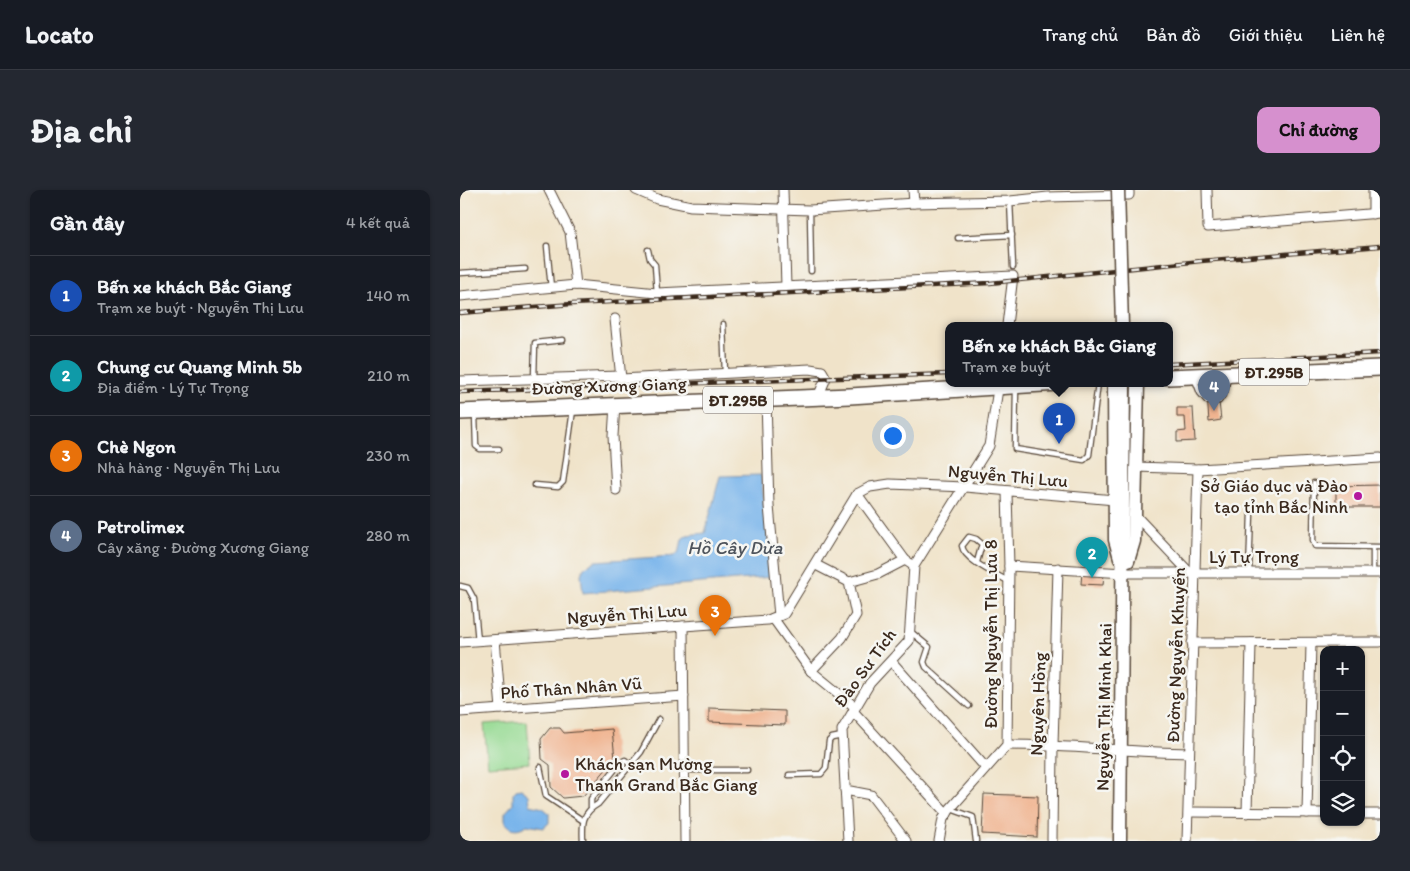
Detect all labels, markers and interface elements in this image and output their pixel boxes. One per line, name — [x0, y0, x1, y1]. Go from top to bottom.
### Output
text: Locato — [25, 20, 94, 49]
text: Trang chủ — [1042, 24, 1118, 46]
text: Bản đồ — [1146, 24, 1201, 46]
text: Giới thiệu — [1229, 24, 1303, 46]
text: Liên hệ — [1331, 24, 1385, 46]
button: Chỉ đường — [1257, 107, 1380, 153]
text: Địa chỉ — [30, 109, 132, 151]
text: Gần đây — [50, 210, 124, 235]
text: 4 kết quả — [346, 213, 410, 232]
text: Bến xe khách Bắc Giang — [97, 275, 291, 298]
text: 1 — [62, 286, 70, 305]
text: 140 m — [366, 286, 410, 305]
text: Trạm xe buýt · Nguyễn Thị Lưu — [97, 298, 304, 317]
popup — [945, 322, 1173, 387]
text: Bến xe khách Bắc Giang — [962, 334, 1156, 357]
text: Chung cư Quang Minh 5b — [97, 355, 302, 378]
text: Trạm xe buýt — [962, 357, 1051, 376]
road number: ĐT.295B — [1239, 358, 1309, 386]
text: 2 — [62, 366, 70, 385]
text: 210 m — [367, 366, 410, 385]
pin: 4 — [1198, 370, 1230, 411]
street label: Đường Xương Giang — [531, 372, 688, 400]
text: Địa điểm · Lý Tự Trọng — [97, 378, 249, 397]
road number: ĐT.295B — [703, 386, 773, 414]
pin: 1 — [1043, 403, 1075, 444]
your location — [880, 423, 906, 449]
text: Chè Ngon — [97, 435, 176, 458]
text: 3 — [62, 446, 70, 465]
text: 230 m — [366, 446, 410, 465]
text: Nhà hàng · Nguyễn Thị Lưu — [97, 458, 280, 477]
street label: Nguyễn Thị Lưu — [947, 460, 1069, 492]
place label: Sở Giáo dục và Đào tạo tỉnh Bắc Ninh — [1200, 475, 1348, 518]
marker: Sở Giáo dục và Đào tạo tỉnh Bắc Ninh — [1352, 490, 1364, 502]
text: Petrolimex — [97, 515, 185, 538]
text: 4 — [61, 526, 71, 545]
text: 280 m — [366, 526, 410, 545]
water label: Hồ Cây Dừa — [687, 536, 783, 559]
pin: 2 — [1076, 537, 1108, 578]
text: Cây xăng · Đường Xương Giang — [97, 538, 309, 557]
street label: Đường Nguyễn Thị Lưu 8 — [980, 539, 1002, 729]
street label: Lý Tự Trọng — [1209, 546, 1300, 568]
street label: Đường Nguyễn Khuyến — [1162, 567, 1190, 743]
pin: 3 — [699, 595, 731, 636]
street label: Nguyễn Thị Lưu — [566, 599, 688, 629]
street label: Nguyễn Thị Minh Khai — [1092, 623, 1116, 791]
street label: Đào Sư Tích — [829, 624, 901, 712]
map controls — [1320, 646, 1365, 826]
button: + — [1320, 646, 1365, 691]
street label: Nguyên Hồng — [1025, 651, 1051, 756]
street label: Phố Thân Nhân Vũ — [499, 672, 643, 704]
button: − — [1320, 691, 1365, 736]
button: locate — [1320, 736, 1365, 781]
place label: Khách sạn Mường Thanh Grand Bắc Giang — [575, 753, 758, 796]
marker: Khách sạn Mường Thanh Grand Bắc Giang — [559, 768, 571, 780]
button: layers — [1320, 781, 1365, 826]

